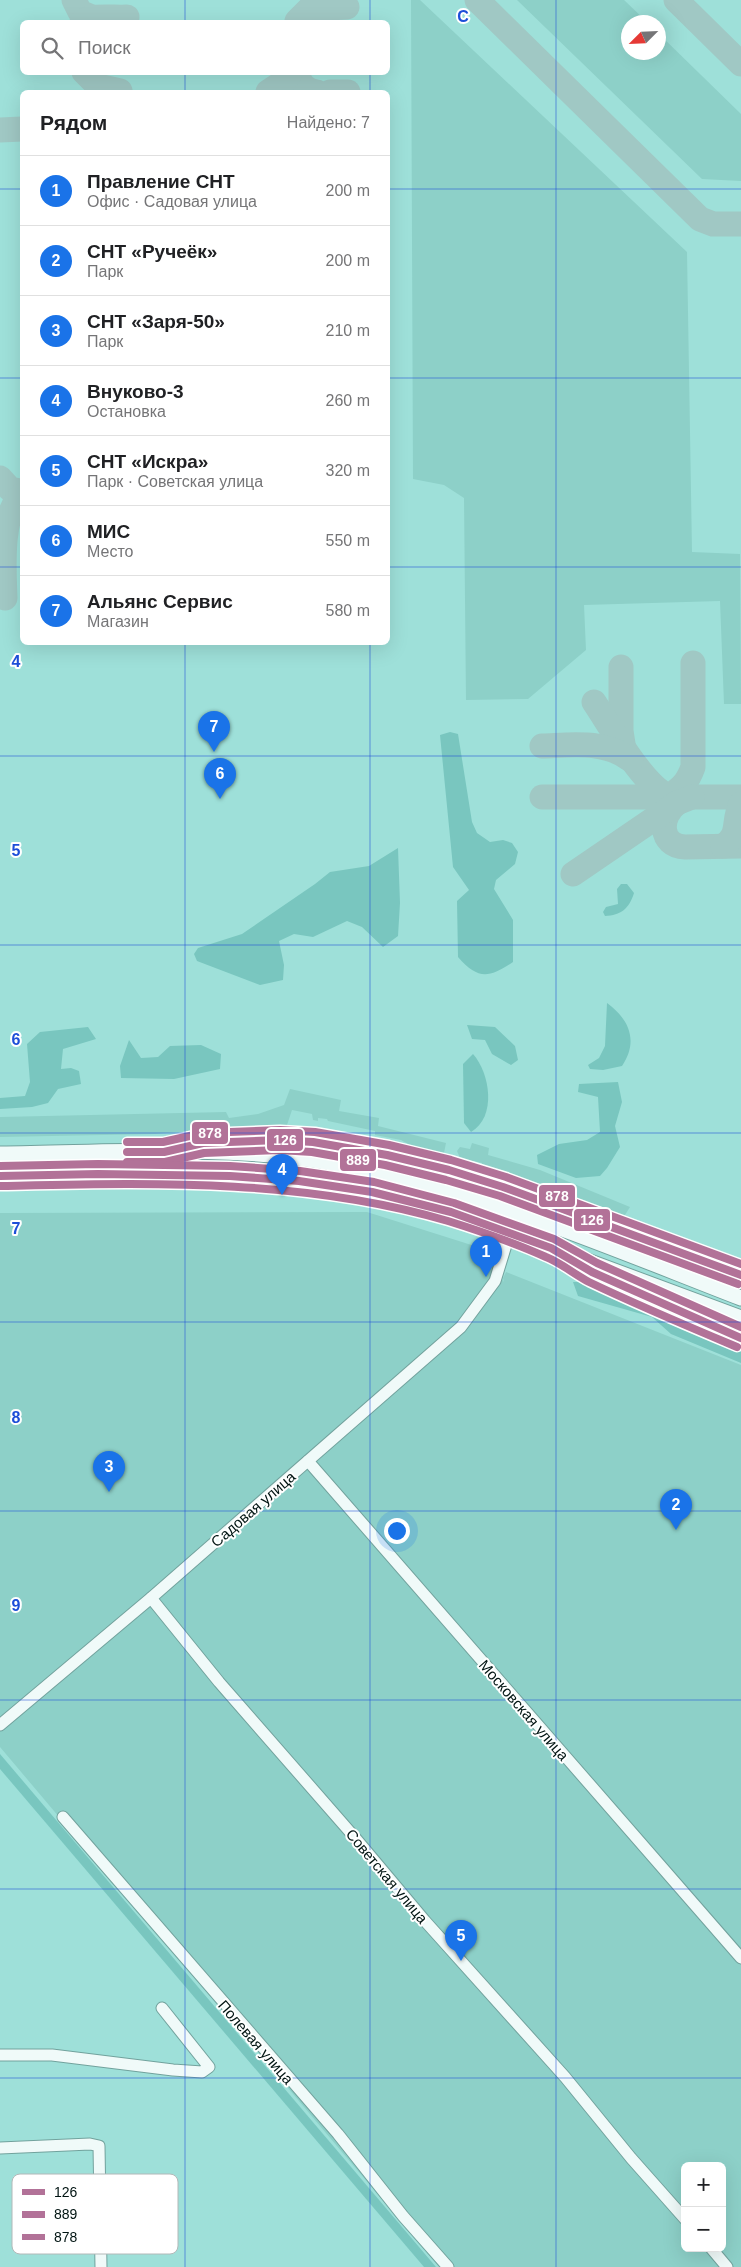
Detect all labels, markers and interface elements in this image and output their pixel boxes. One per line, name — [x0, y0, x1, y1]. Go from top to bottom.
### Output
text: C — [457, 8, 469, 25]
north arrow — [621, 15, 666, 60]
search box — [20, 20, 390, 75]
icon: search — [38, 34, 66, 62]
text: Поиск — [78, 37, 131, 58]
text: Рядом — [40, 111, 107, 134]
text: Найдено: 7 — [287, 114, 370, 131]
text: Правление СНТ — [87, 171, 235, 192]
text: 1 — [52, 182, 60, 199]
text: 200 m — [326, 182, 370, 199]
text: Офис · Садовая улица — [87, 193, 257, 210]
text: СНТ «Ручеёк» — [87, 241, 217, 262]
text: 2 — [52, 252, 60, 269]
text: 200 m — [326, 252, 370, 269]
text: Парк — [87, 263, 123, 280]
text: СНТ «Заря-50» — [87, 311, 225, 332]
text: 3 — [52, 322, 60, 339]
text: 210 m — [326, 322, 370, 339]
text: Парк — [87, 333, 123, 350]
text: Внуково-3 — [87, 381, 184, 402]
text: 4 — [52, 392, 60, 409]
text: 260 m — [326, 392, 370, 409]
text: Остановка — [87, 403, 166, 420]
text: СНТ «Искра» — [87, 451, 208, 472]
text: 5 — [52, 462, 60, 479]
text: 320 m — [326, 462, 370, 479]
text: Парк · Советская улица — [87, 473, 263, 490]
text: МИС — [87, 521, 130, 542]
text: 6 — [52, 532, 60, 549]
text: 550 m — [326, 532, 370, 549]
text: Место — [87, 543, 133, 560]
text: Альянс Сервис — [87, 591, 233, 612]
text: 7 — [52, 602, 60, 619]
text: 580 m — [326, 602, 370, 619]
text: Магазин — [87, 613, 149, 630]
text: 4 — [12, 653, 21, 670]
pin: 7 — [198, 711, 230, 752]
pin: 6 — [204, 758, 236, 799]
text: 5 — [12, 842, 21, 859]
text: 6 — [12, 1031, 21, 1048]
line badge: 878 — [191, 1121, 229, 1145]
text: 878 — [198, 1125, 222, 1141]
line badge: 126 — [266, 1128, 304, 1152]
text: 126 — [273, 1132, 297, 1148]
line badge: 889 — [339, 1148, 377, 1172]
text: 889 — [346, 1152, 370, 1168]
pin: 4 — [266, 1154, 298, 1195]
line badge: 878 — [538, 1184, 576, 1208]
text: 878 — [545, 1188, 569, 1204]
line badge: 126 — [573, 1208, 611, 1232]
text: 126 — [580, 1212, 604, 1228]
text: 7 — [12, 1220, 21, 1237]
pin: 1 — [470, 1236, 502, 1277]
text: 8 — [12, 1409, 21, 1426]
pin: 3 — [93, 1451, 125, 1492]
street label: Садовая улица — [207, 1467, 299, 1550]
pin: 2 — [660, 1489, 692, 1530]
your location — [384, 1518, 410, 1544]
text: 9 — [12, 1597, 21, 1614]
street label: Московская улица — [476, 1656, 573, 1764]
street label: Советская улица — [343, 1825, 432, 1927]
pin: 5 — [445, 1920, 477, 1961]
street label: Полевая улица — [215, 1997, 297, 2088]
map controls — [681, 2162, 726, 2252]
button: + — [681, 2162, 726, 2207]
legend — [12, 2174, 178, 2254]
text: 126 — [54, 2184, 78, 2200]
text: 889 — [54, 2206, 78, 2222]
button: − — [681, 2207, 726, 2252]
text: 878 — [54, 2229, 78, 2245]

